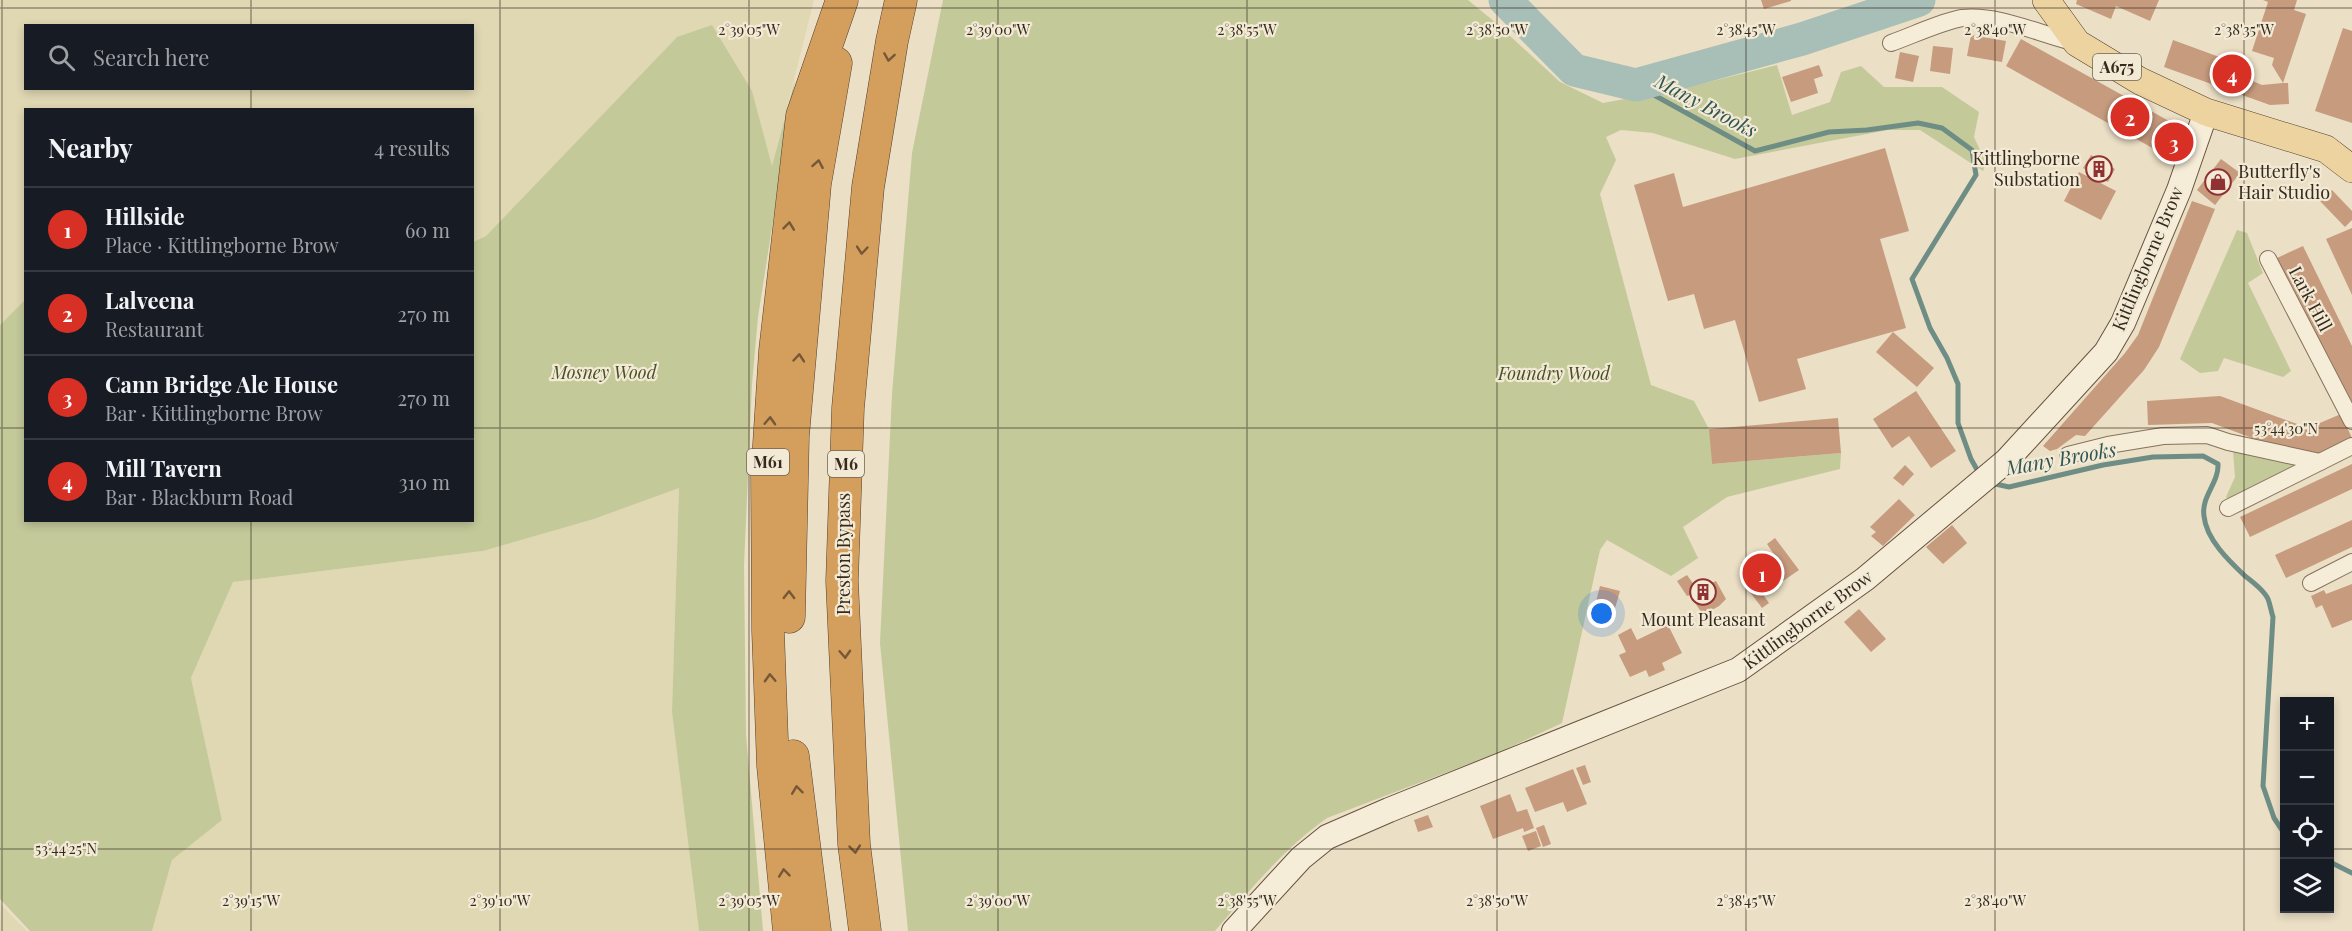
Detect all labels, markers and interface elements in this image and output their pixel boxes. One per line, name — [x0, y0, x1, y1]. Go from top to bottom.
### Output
text: 2°39'05"W — [718, 19, 780, 39]
text: 2°39'00"W — [966, 19, 1030, 39]
text: 2°38'55"W — [1217, 19, 1277, 39]
text: 2°38'50"W — [1466, 19, 1528, 39]
text: 2°38'45"W — [1716, 19, 1776, 39]
text: 2°38'40"W — [1964, 19, 2026, 39]
text: 2°38'35"W — [2214, 19, 2274, 39]
search box — [24, 24, 474, 90]
icon: search — [45, 41, 78, 74]
text: Search here — [93, 42, 209, 72]
one-way arrow — [883, 52, 896, 62]
pin: 4 — [2212, 52, 2252, 97]
road number: A675 — [2093, 54, 2141, 80]
water label: Many Brooks — [1650, 66, 1763, 143]
pin: 2 — [2110, 94, 2150, 140]
pin: 3 — [2154, 120, 2194, 164]
text: Nearby — [48, 130, 133, 165]
text: 4 results — [374, 134, 450, 161]
place label: Kittlingborne Substation — [1973, 146, 2080, 191]
building icon: Kittlingborne Substation — [2084, 154, 2114, 184]
place label: Butterfly's Hair Studio — [2238, 159, 2330, 204]
one-way arrow — [812, 160, 824, 169]
shop icon: Butterfly's Hair Studio — [2203, 167, 2233, 197]
street label: Kittlingborne Brow — [2106, 183, 2188, 334]
text: Hillside — [105, 201, 185, 231]
text: 1 — [64, 216, 71, 243]
text: 60 m — [405, 216, 450, 243]
one-way arrow — [782, 222, 795, 231]
text: Place · Kittlingborne Brow — [105, 231, 339, 258]
one-way arrow — [856, 246, 869, 255]
street label: Lark Hill — [2284, 262, 2338, 335]
text: Lalveena — [105, 285, 194, 315]
text: 2 — [62, 300, 73, 327]
text: 270 m — [398, 300, 450, 327]
text: Restaurant — [105, 315, 204, 342]
one-way arrow — [793, 354, 806, 363]
park label: Mosney Wood — [551, 360, 658, 384]
park label: Foundry Wood — [1497, 361, 1611, 385]
text: Cann Bridge Ale House — [105, 369, 338, 399]
text: 3 — [63, 384, 72, 411]
text: 270 m — [398, 384, 450, 411]
text: Bar · Kittlingborne Brow — [105, 399, 323, 426]
one-way arrow — [764, 416, 777, 425]
text: 53°44'30"N — [2254, 418, 2318, 438]
water label: Many Brooks — [2002, 434, 2118, 481]
road number: M61 — [747, 449, 789, 475]
road number: M6 — [828, 451, 864, 477]
text: Mill Tavern — [105, 453, 222, 483]
text: 4 — [62, 468, 73, 495]
text: 310 m — [399, 468, 450, 495]
text: Bar · Blackburn Road — [105, 483, 293, 510]
street label: Preston Bypass — [831, 493, 855, 615]
pin: 1 — [1742, 550, 1782, 596]
street label: Kittlingborne Brow — [1738, 564, 1877, 674]
building icon: Mount Pleasant — [1688, 577, 1718, 607]
one-way arrow — [783, 590, 795, 599]
your location — [1587, 599, 1616, 628]
place label: Mount Pleasant — [1641, 607, 1766, 631]
one-way arrow — [839, 650, 852, 659]
one-way arrow — [763, 674, 776, 683]
map controls — [2280, 697, 2334, 913]
button: + — [2280, 697, 2334, 751]
button: − — [2280, 751, 2334, 805]
one-way arrow — [791, 785, 804, 794]
button: locate — [2280, 805, 2334, 859]
text: 53°44'25"N — [35, 838, 97, 858]
one-way arrow — [848, 845, 860, 854]
button: layers — [2280, 859, 2334, 913]
one-way arrow — [778, 868, 790, 877]
text: 2°39'15"W — [222, 890, 280, 910]
text: 2°39'10"W — [470, 890, 531, 910]
text: 2°39'05"W — [718, 890, 780, 910]
text: 2°39'00"W — [966, 890, 1030, 910]
text: 2°38'55"W — [1217, 890, 1277, 910]
text: 2°38'50"W — [1466, 890, 1528, 910]
text: 2°38'45"W — [1716, 890, 1776, 910]
text: 2°38'40"W — [1964, 890, 2026, 910]

